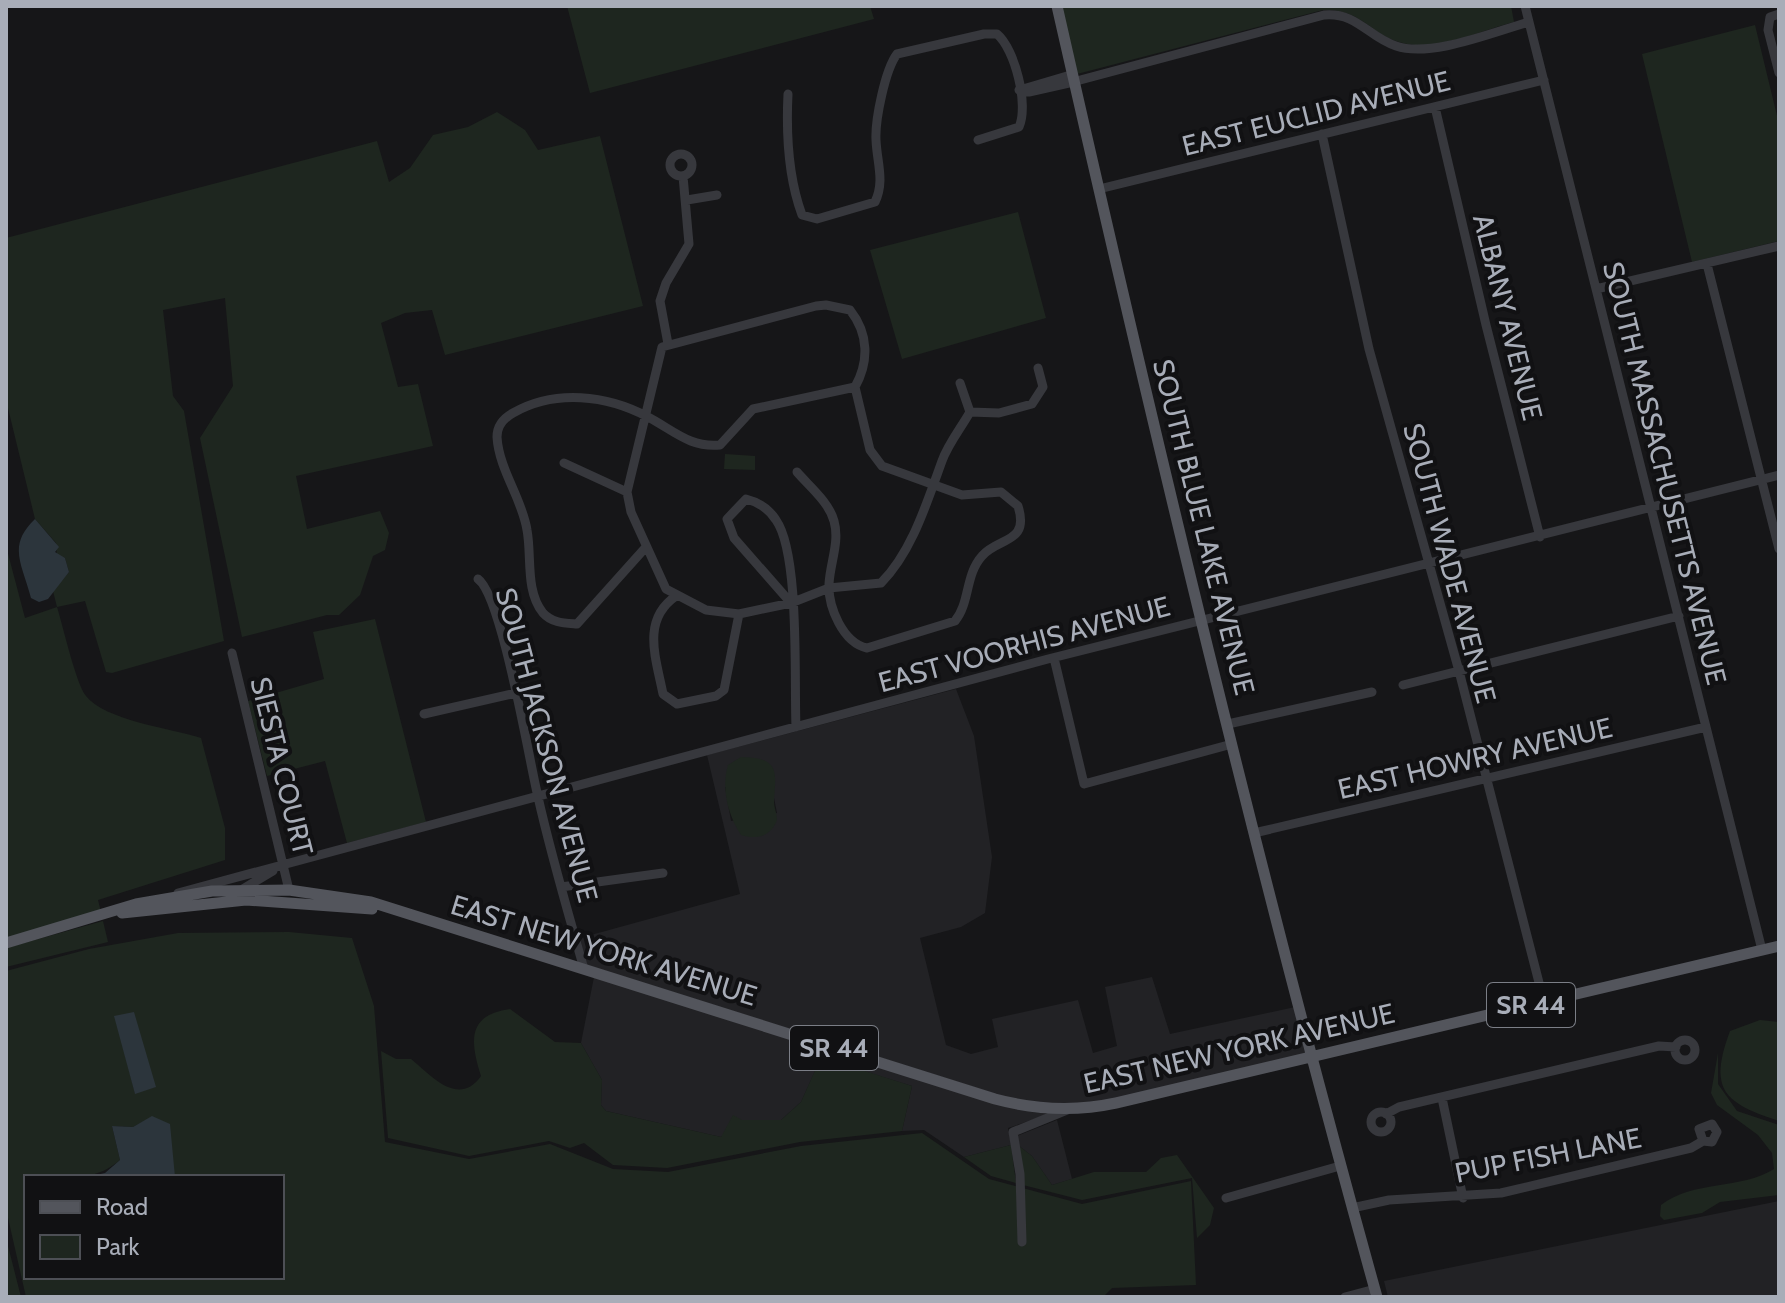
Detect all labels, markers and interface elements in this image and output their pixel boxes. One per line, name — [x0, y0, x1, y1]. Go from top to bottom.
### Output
street label: EAST EUCLID AVENUE — [1178, 63, 1454, 163]
street label: ALBANY AVENUE — [1466, 210, 1550, 424]
street label: SOUTH MASSACHUSETTS AVENUE — [1596, 258, 1734, 688]
street label: SOUTH BLUE LAKE AVENUE — [1146, 356, 1262, 698]
street label: SOUTH WADE AVENUE — [1396, 419, 1504, 707]
street label: SOUTH JACKSON AVENUE — [489, 584, 605, 906]
street label: EAST VOORHIS AVENUE — [874, 589, 1174, 699]
street label: SIESTA COURT — [243, 673, 321, 859]
street label: EAST HOWRY AVENUE — [1334, 710, 1616, 806]
street label: EAST NEW YORK AVENUE — [447, 887, 761, 1013]
road number: SR 44 — [1487, 983, 1575, 1027]
street label: EAST NEW YORK AVENUE — [1080, 996, 1398, 1100]
road number: SR 44 — [790, 1026, 878, 1070]
street label: PUP FISH LANE — [1452, 1120, 1644, 1190]
legend — [24, 1175, 284, 1279]
text: Road — [96, 1192, 148, 1221]
text: Park — [96, 1232, 139, 1261]

